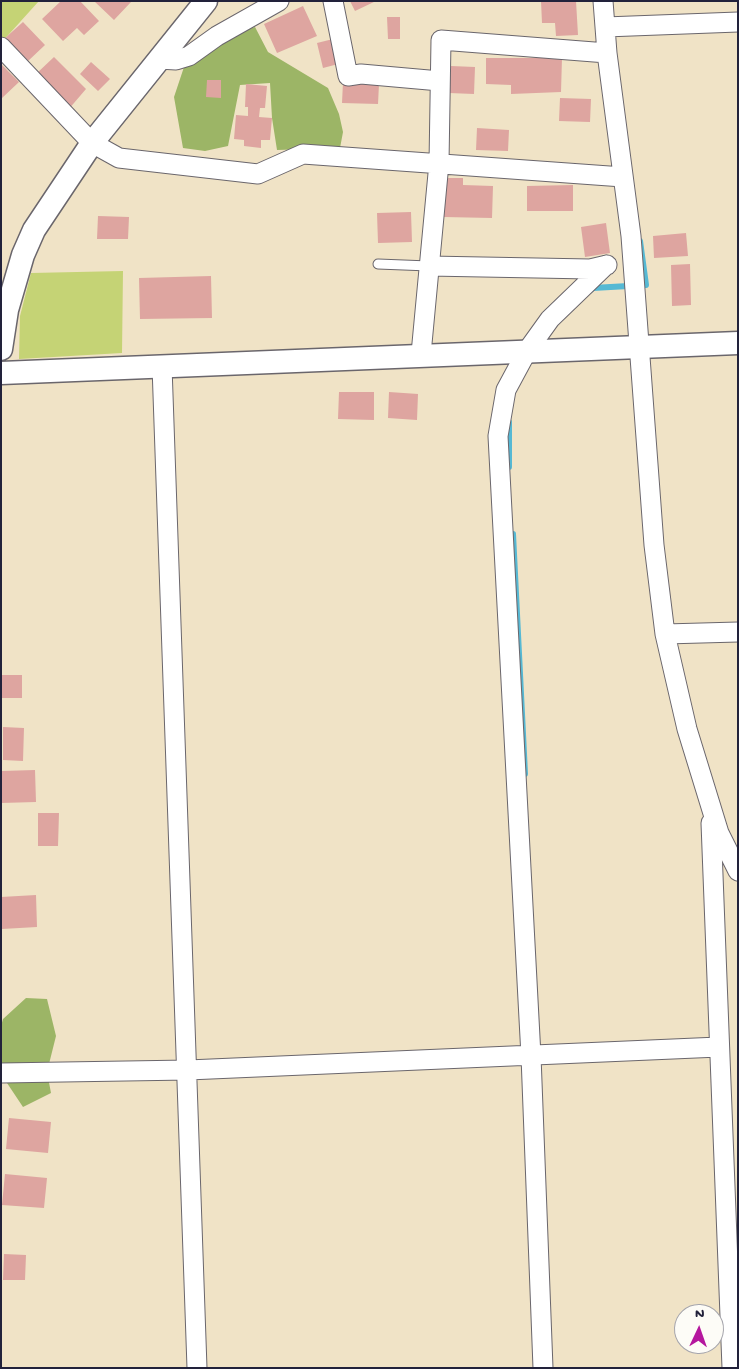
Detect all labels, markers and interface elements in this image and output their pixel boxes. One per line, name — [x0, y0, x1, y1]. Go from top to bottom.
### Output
north arrow — [674, 1304, 724, 1354]
text: N — [695, 1306, 705, 1323]

